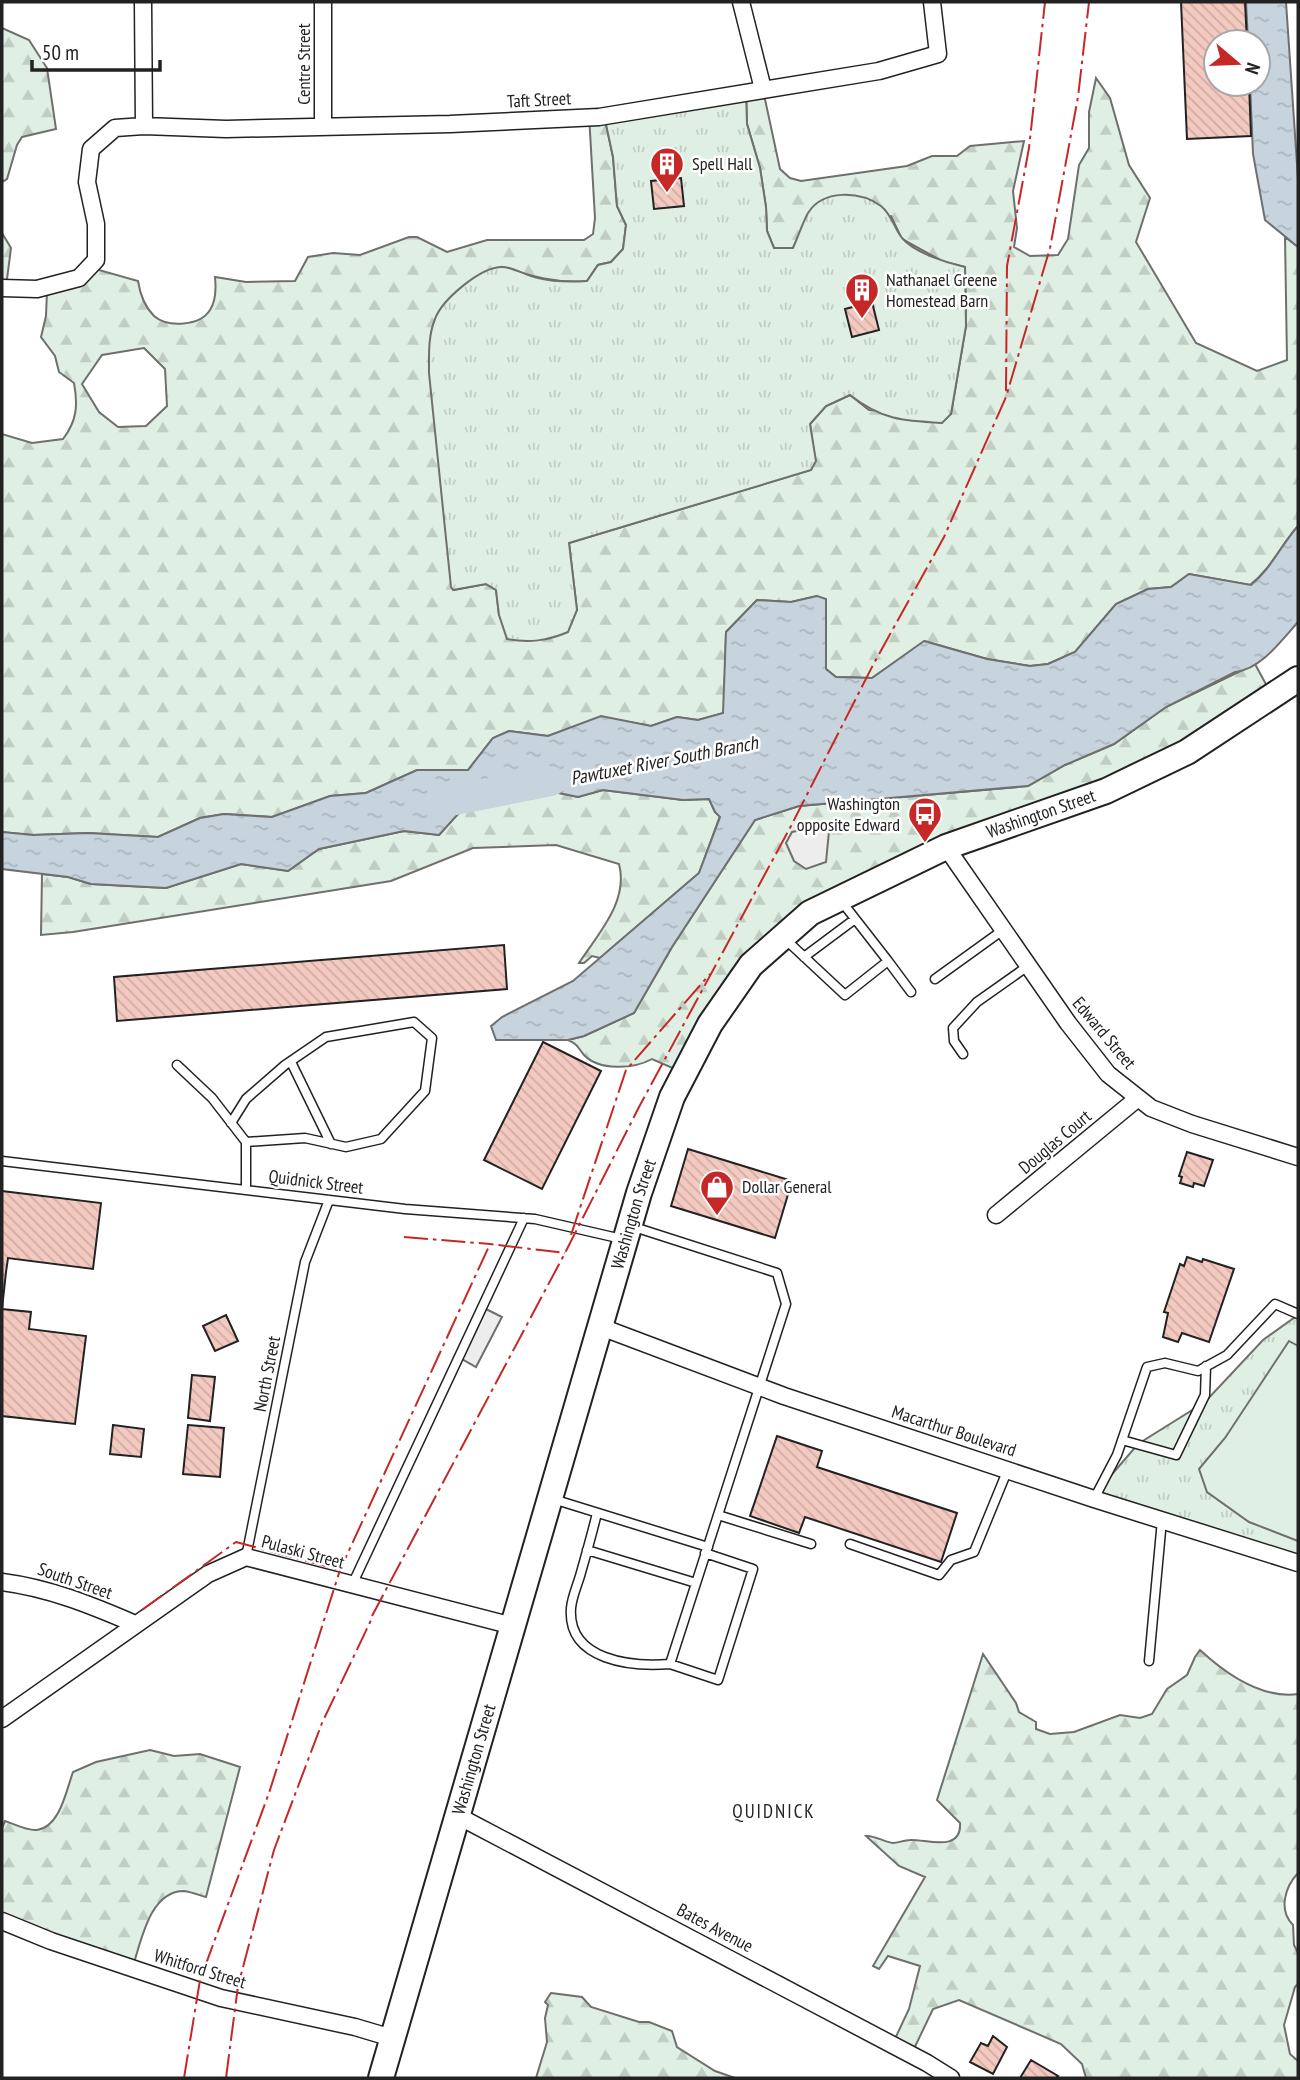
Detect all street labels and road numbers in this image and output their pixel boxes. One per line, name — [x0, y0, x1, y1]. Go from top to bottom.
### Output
street label: Centre Street — [292, 23, 315, 105]
street label: Taft Street — [506, 86, 572, 113]
street label: Washington Street — [983, 784, 1098, 843]
street label: Edward Street — [1068, 992, 1141, 1073]
street label: Douglas Court — [1014, 1105, 1096, 1179]
street label: Washington Street — [605, 1156, 661, 1272]
street label: Quidnick Street — [267, 1164, 365, 1199]
street label: North Street — [248, 1334, 285, 1414]
street label: Macarthur Boulevard — [889, 1400, 1019, 1461]
street label: Pulaski Street — [259, 1529, 347, 1574]
street label: South Street — [35, 1557, 115, 1604]
street label: Washington Street — [446, 1701, 500, 1817]
street label: Bates Avenue — [673, 1898, 757, 1957]
street label: Whitford Street — [151, 1944, 249, 1993]

